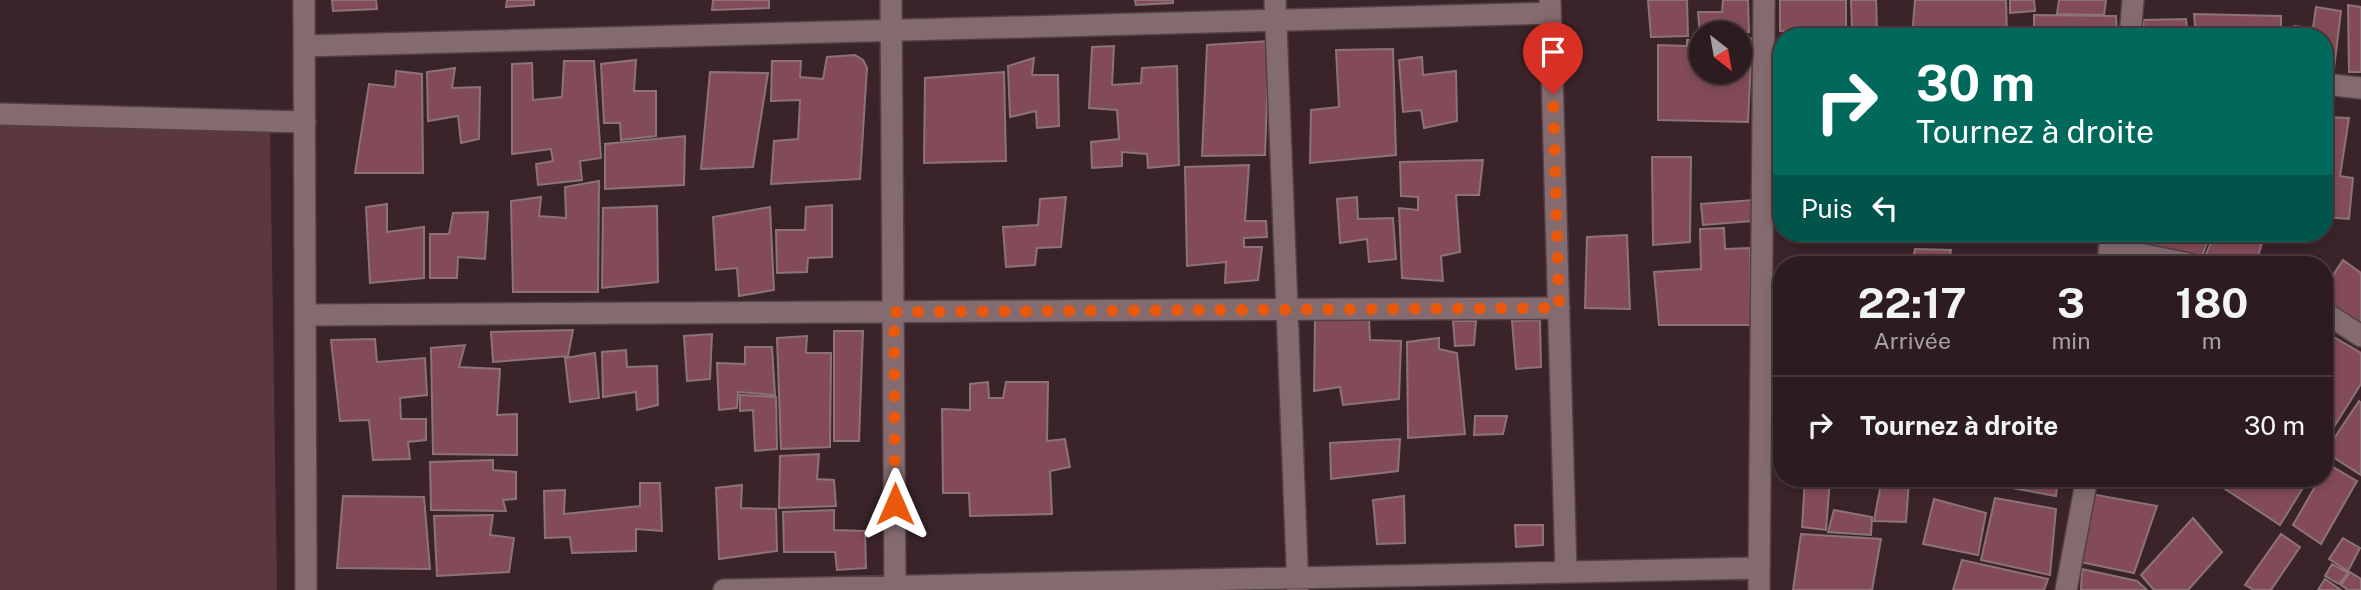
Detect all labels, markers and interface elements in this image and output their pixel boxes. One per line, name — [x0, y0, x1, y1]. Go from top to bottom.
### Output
north arrow — [1689, 21, 1752, 84]
map controls — [1689, 21, 1752, 84]
pin — [1523, 22, 1583, 94]
icon: arrive — [1534, 33, 1572, 71]
text: 30 m — [1916, 54, 2035, 112]
icon: right — [1801, 56, 1892, 147]
text: Tournez à droite — [1916, 113, 2154, 150]
icon: left — [1866, 189, 1904, 227]
text: Puis — [1801, 193, 1852, 224]
text: 22:17 — [1858, 278, 1967, 327]
text: 3 — [2057, 278, 2085, 327]
text: 180 — [2175, 278, 2248, 327]
text: Arrivée — [1873, 327, 1951, 354]
text: min — [2051, 327, 2090, 354]
text: m — [2202, 327, 2222, 354]
icon: right — [1801, 406, 1839, 444]
text: Tournez à droite — [1860, 410, 2058, 441]
text: 30 m — [2244, 410, 2305, 441]
position arrow — [858, 467, 932, 541]

